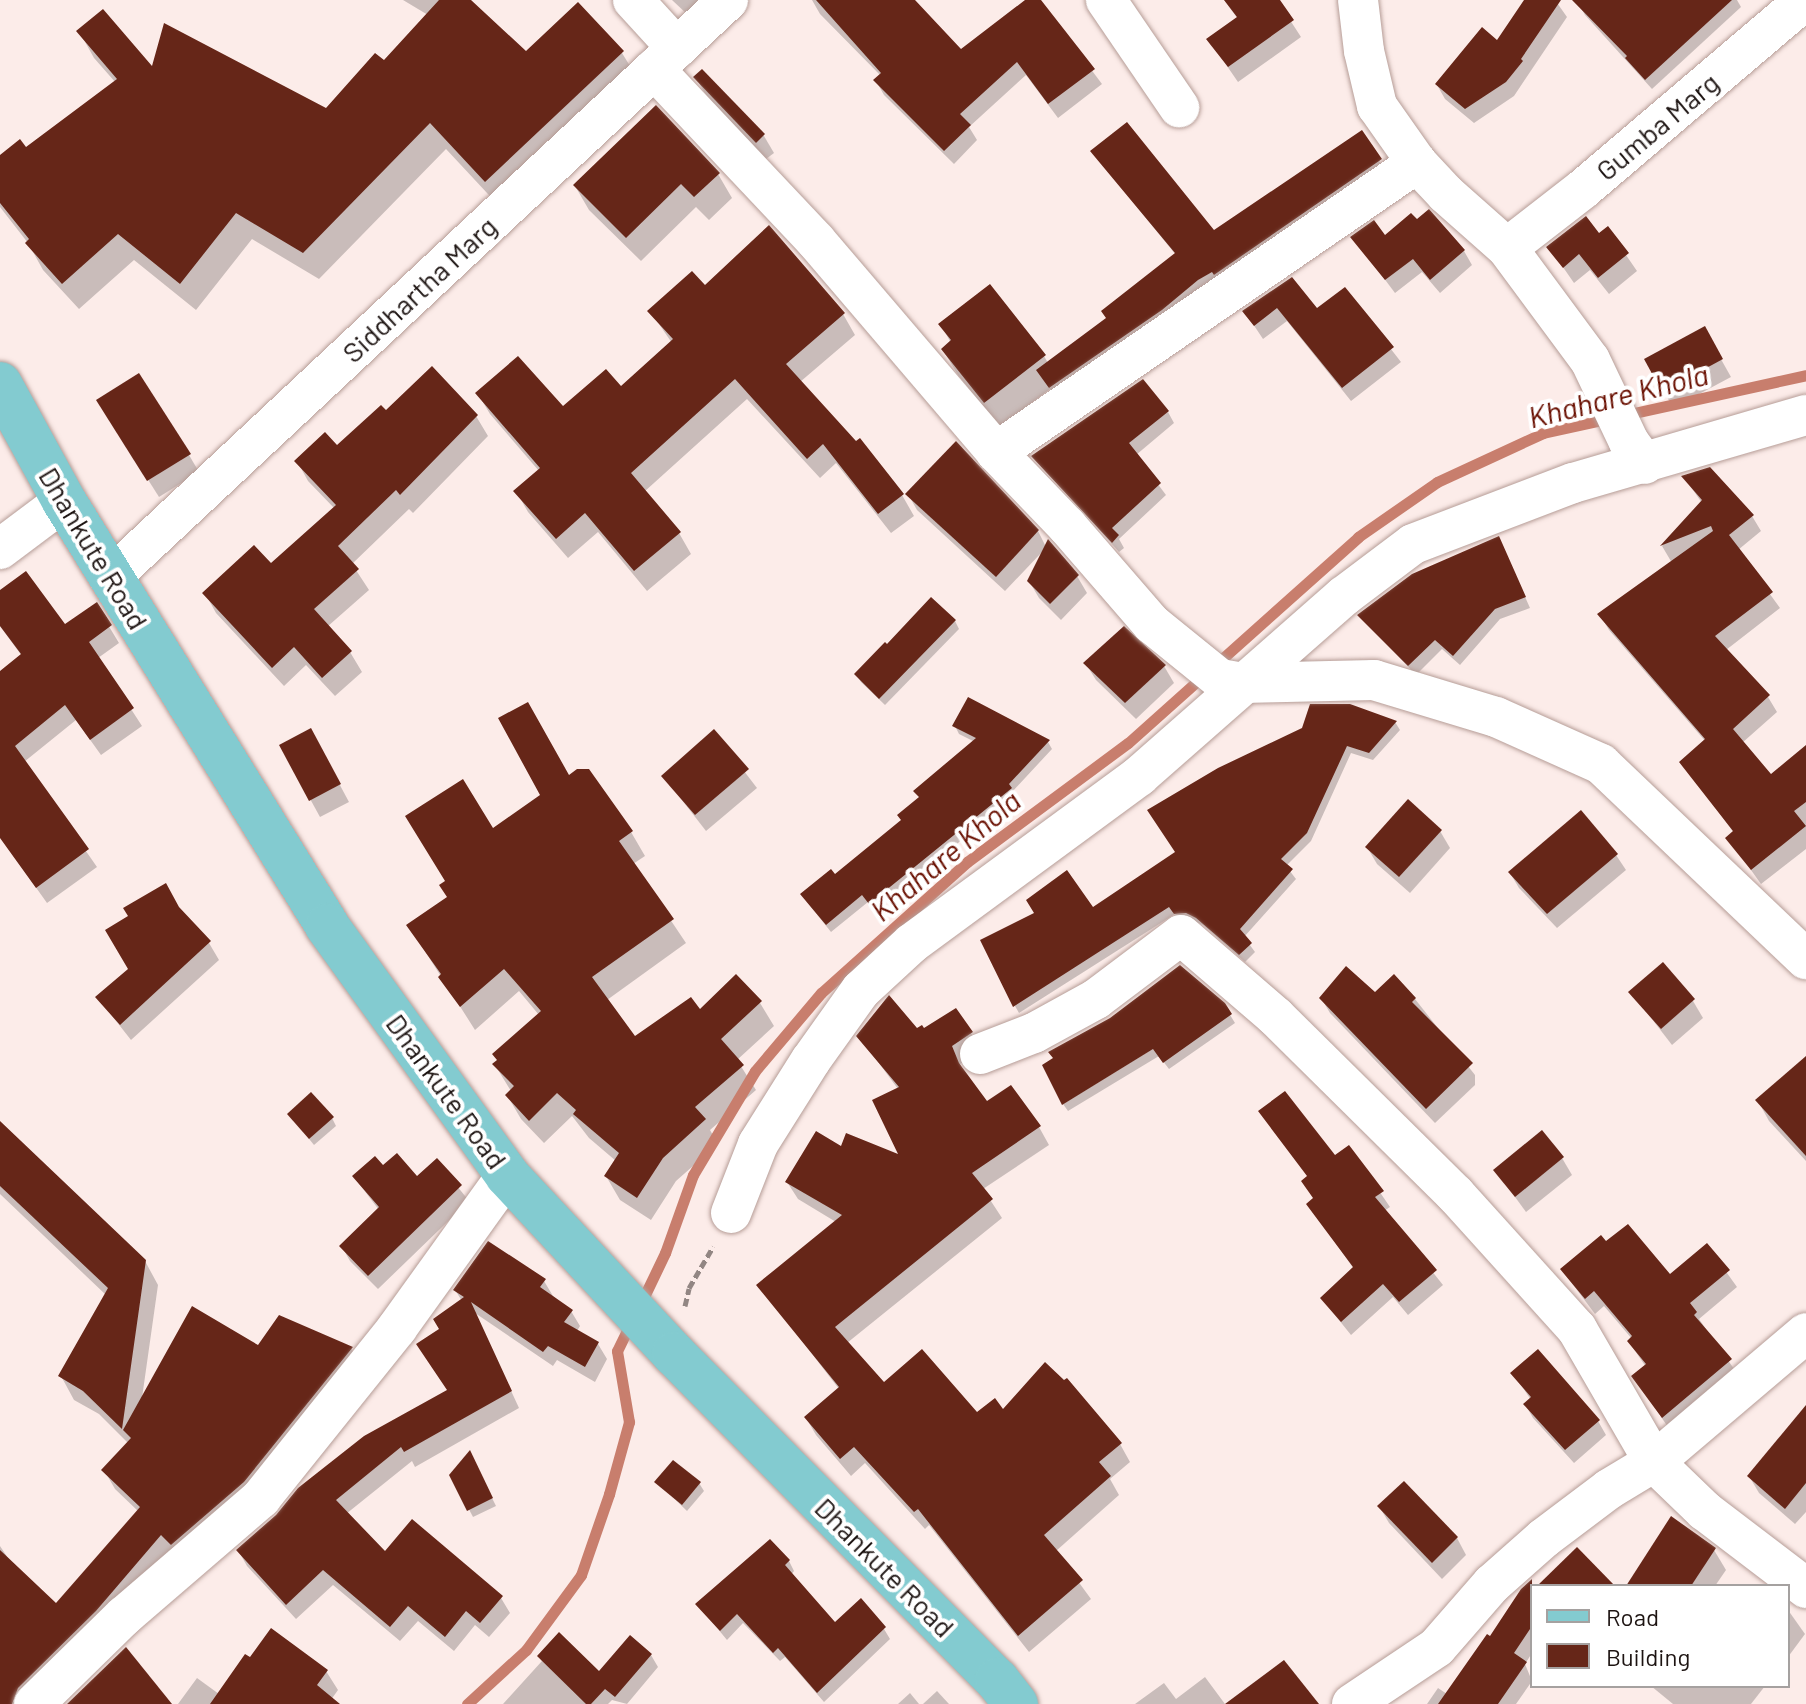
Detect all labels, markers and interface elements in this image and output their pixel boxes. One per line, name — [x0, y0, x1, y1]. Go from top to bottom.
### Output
street label: Gumba Marg — [1589, 65, 1725, 187]
street label: Siddhartha Marg — [335, 209, 503, 369]
water label: Khahare Khola — [1524, 355, 1712, 435]
street label: Dhankute Road — [32, 461, 156, 635]
water label: Khahare Khola — [863, 782, 1027, 928]
street label: Dhankute Road — [380, 1007, 514, 1175]
street label: Dhankute Road — [808, 1490, 962, 1644]
legend — [1530, 1584, 1790, 1688]
text: Road — [1606, 1602, 1659, 1631]
text: Building — [1606, 1642, 1690, 1671]

